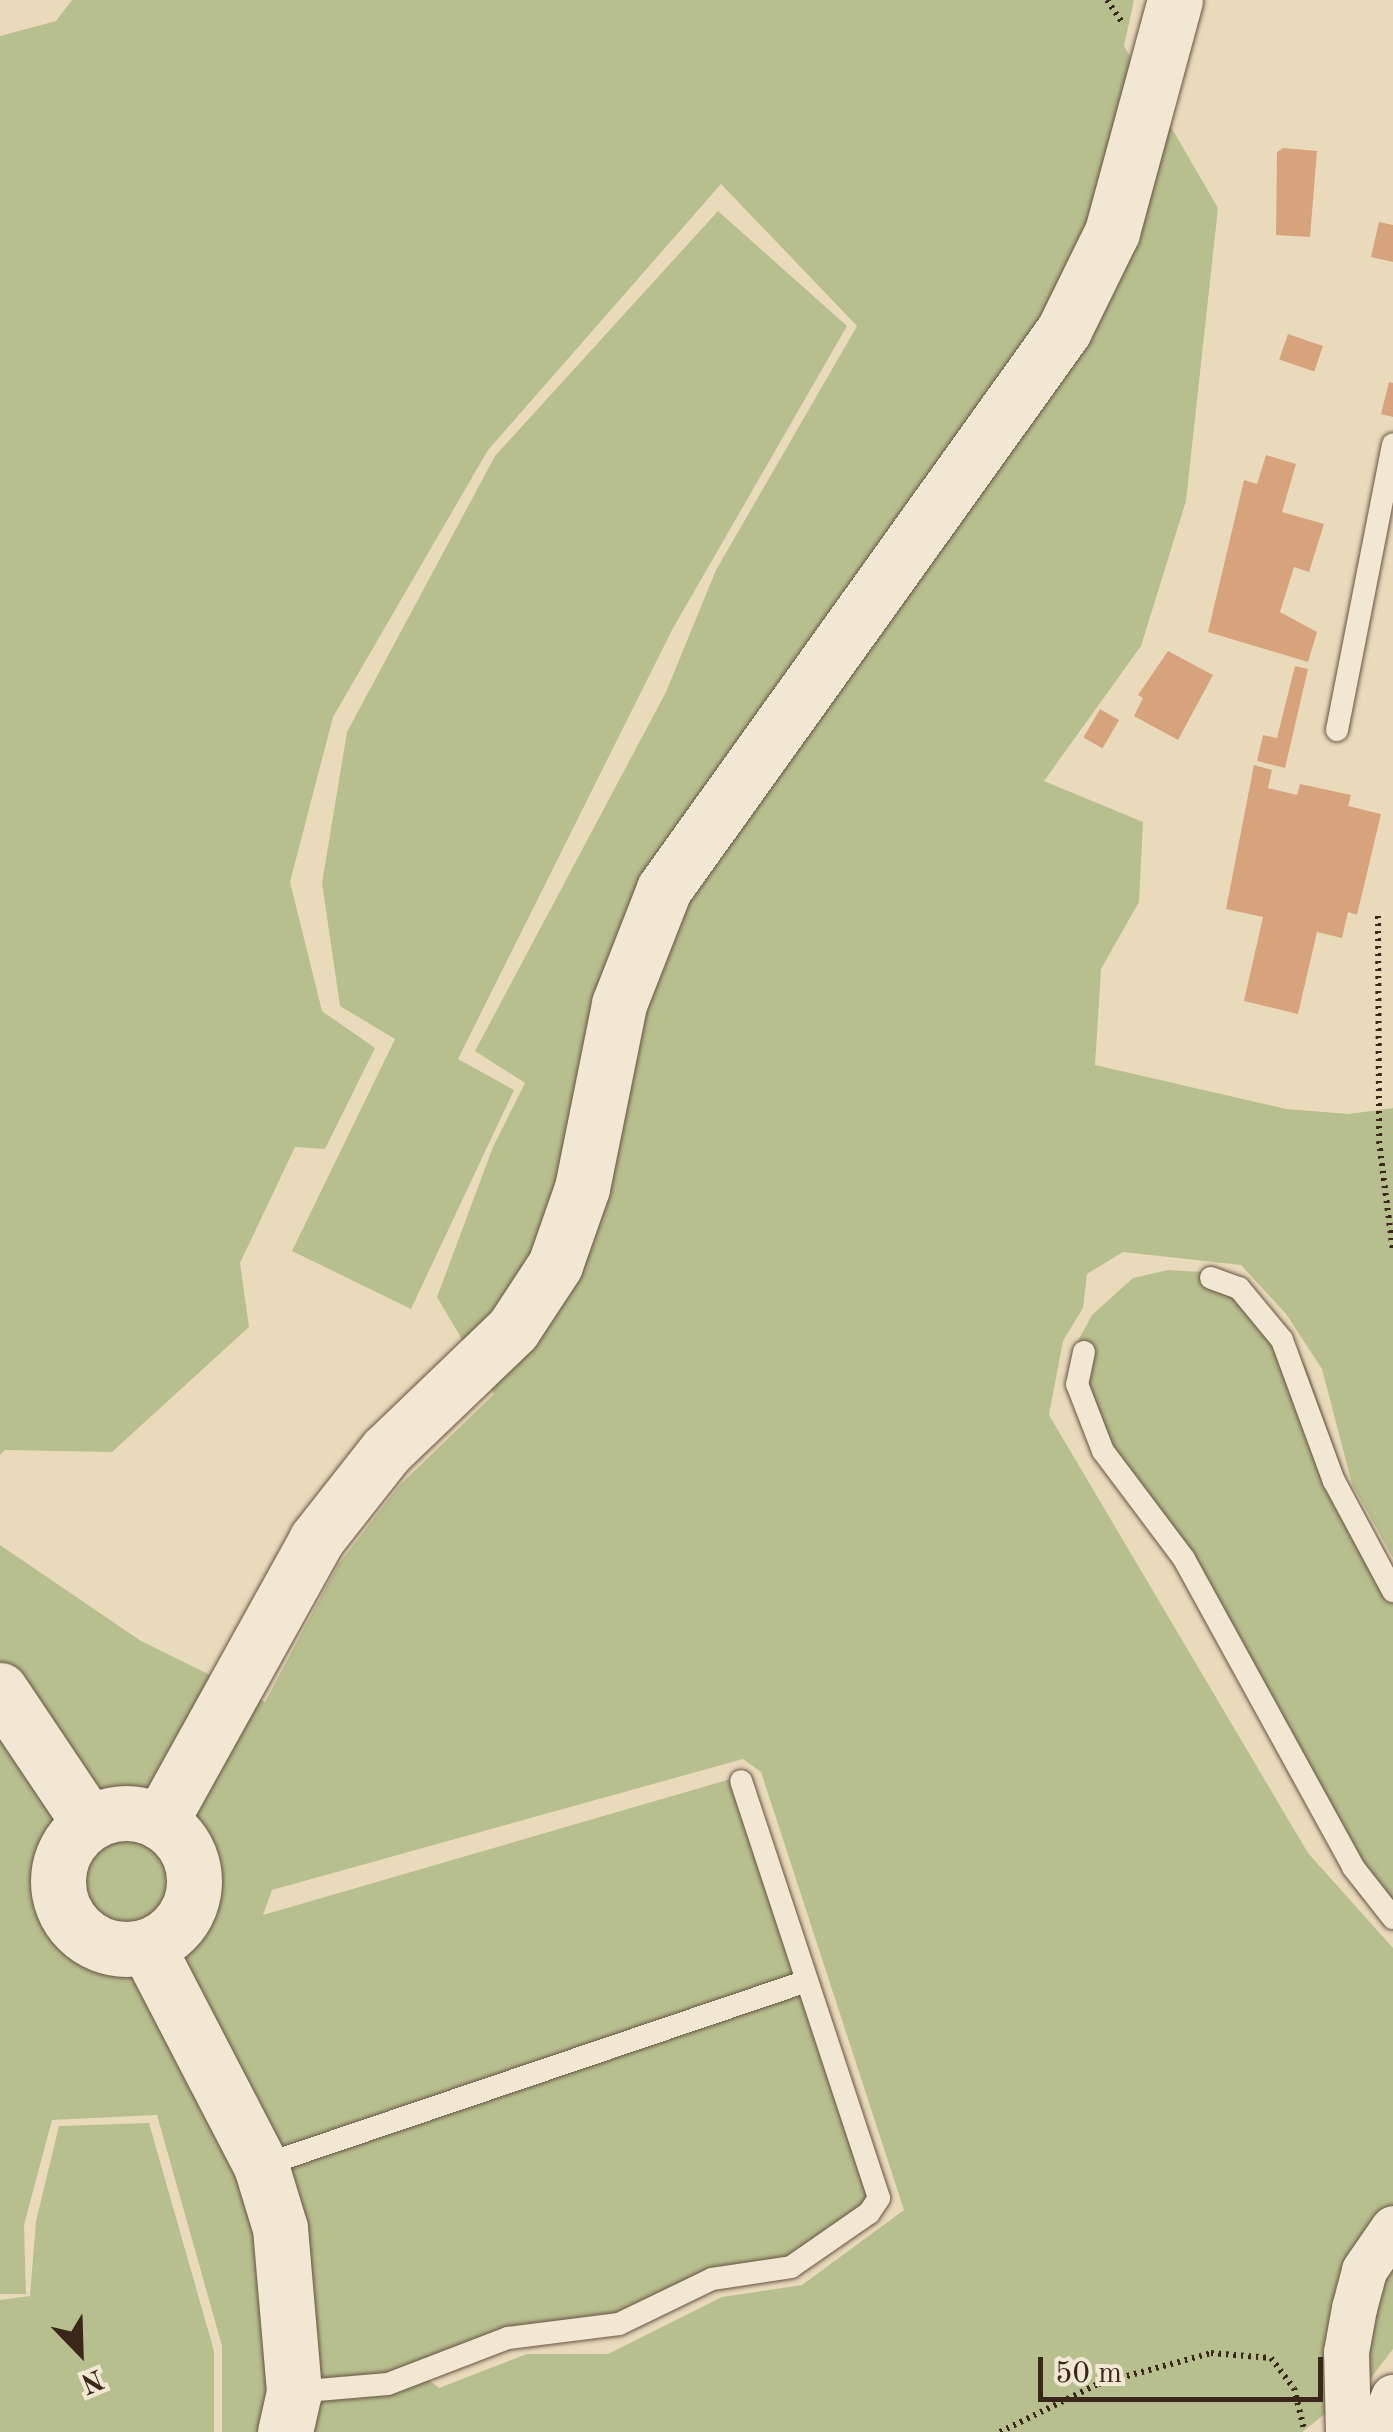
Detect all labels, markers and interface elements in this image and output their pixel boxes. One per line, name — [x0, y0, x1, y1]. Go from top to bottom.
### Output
north arrow — [30, 2302, 130, 2402]
scale bar — [1043, 2337, 1328, 2399]
text: 50 m — [1055, 2359, 1122, 2389]
text: N — [76, 2363, 107, 2397]

